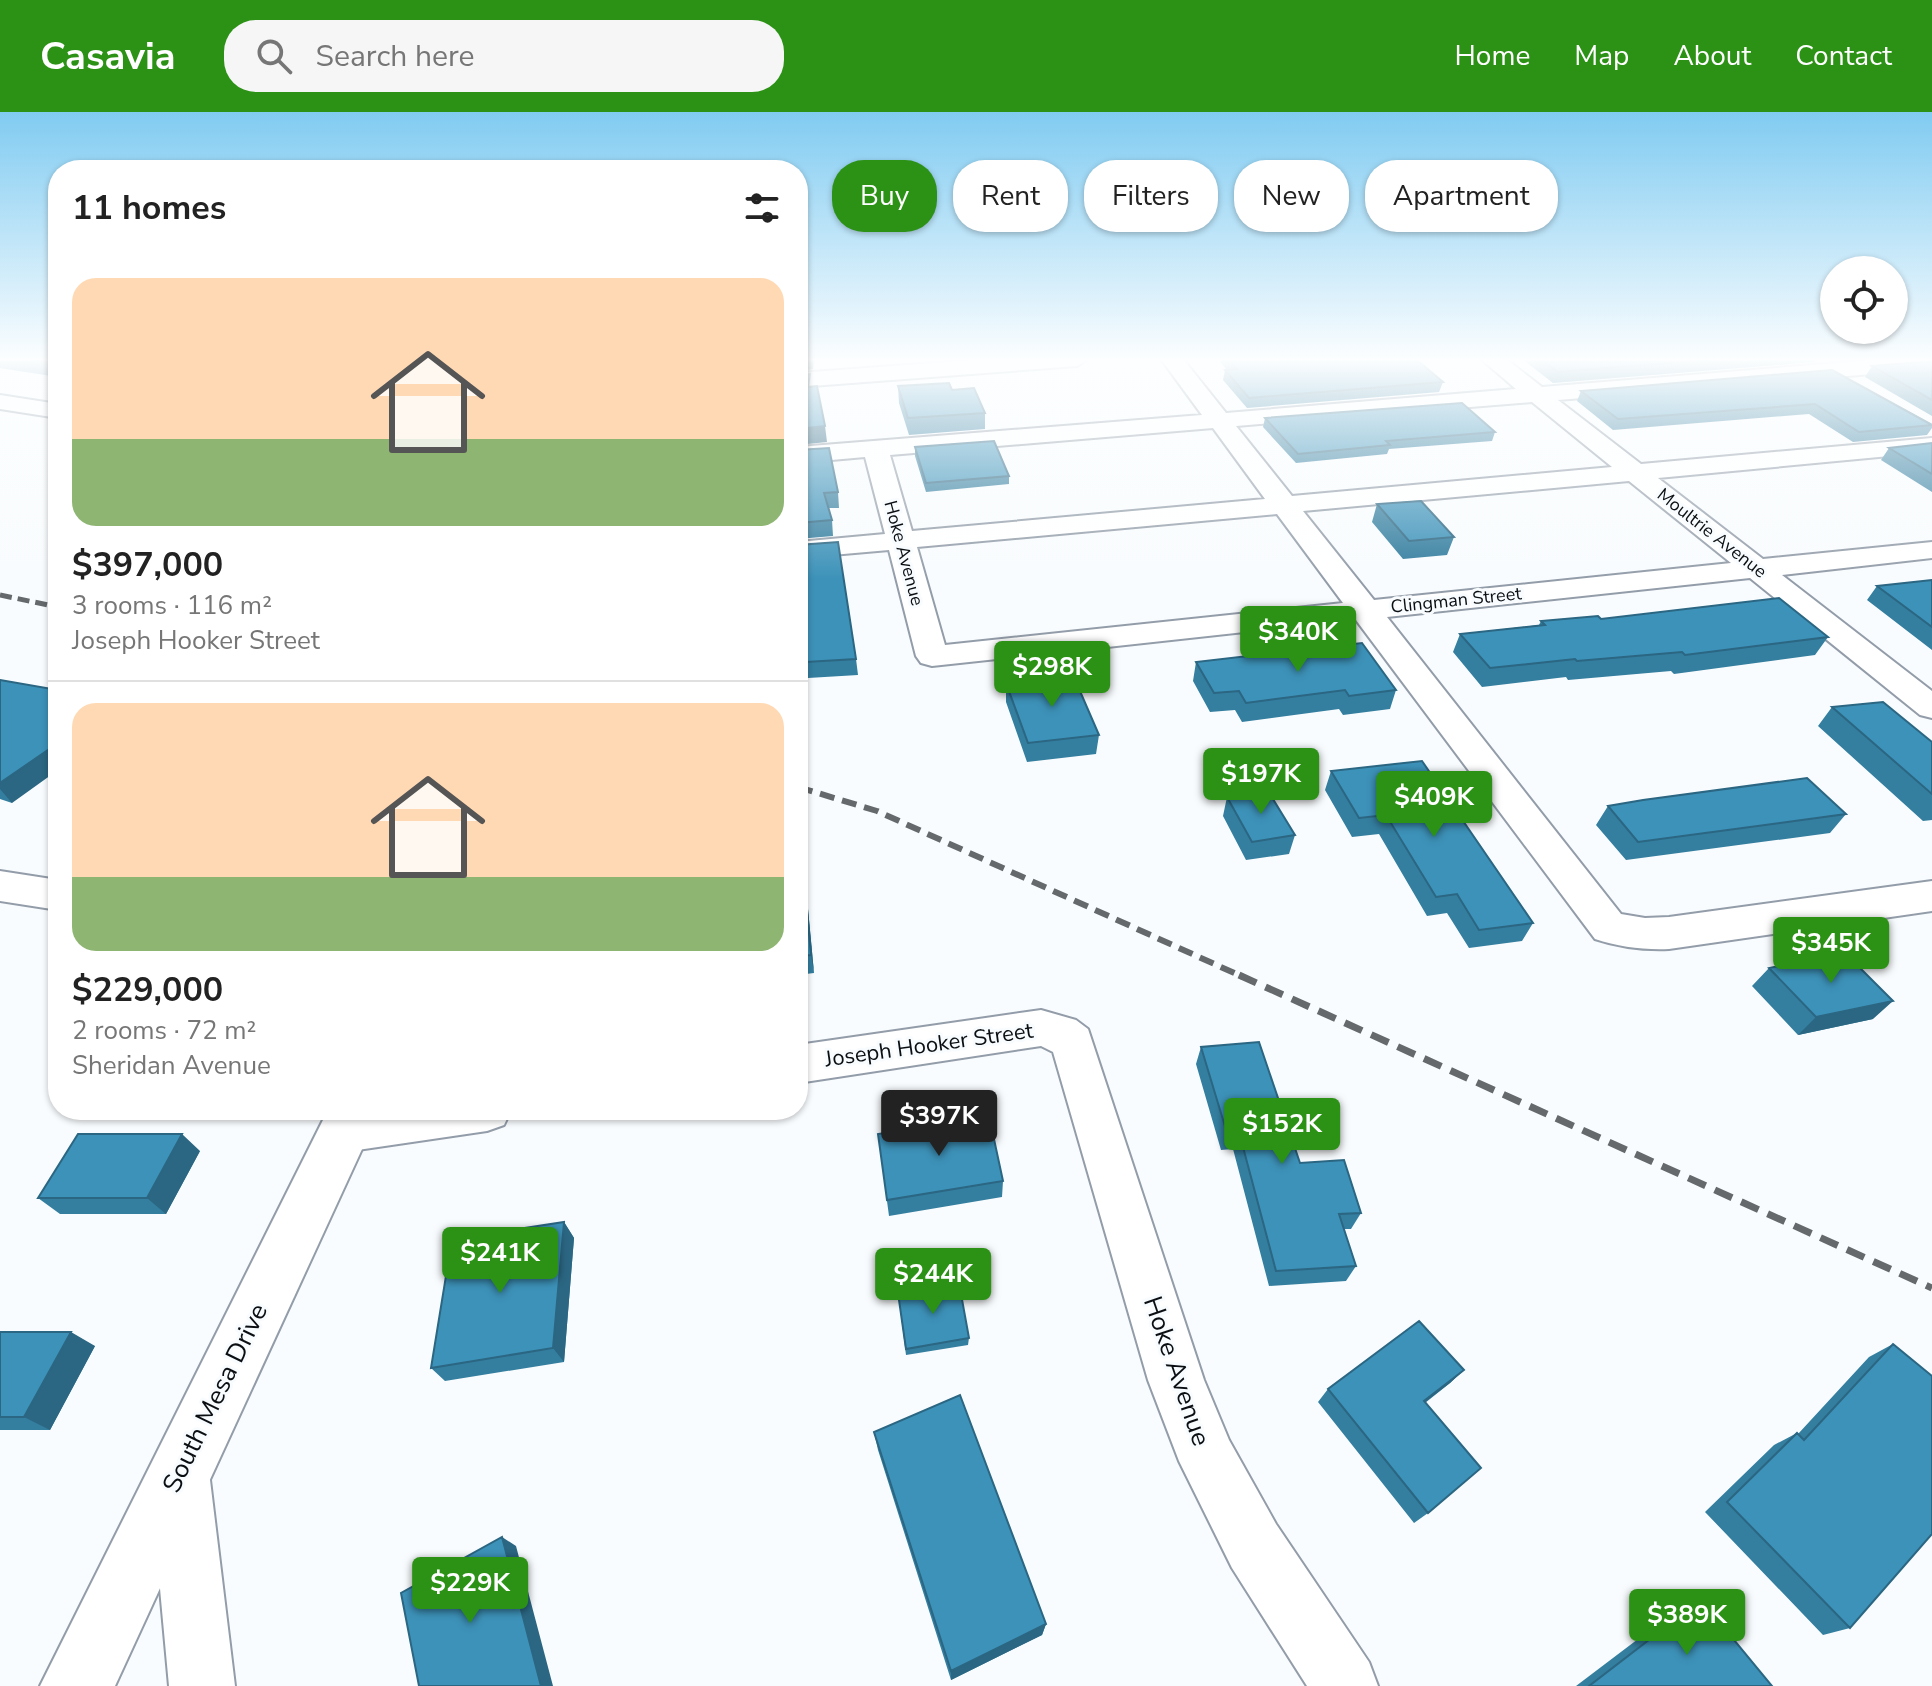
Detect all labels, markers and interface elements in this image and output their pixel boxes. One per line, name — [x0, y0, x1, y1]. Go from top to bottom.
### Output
search box — [224, 20, 784, 92]
text: Casavia — [40, 31, 176, 82]
icon: search — [252, 34, 296, 78]
text: Search here — [316, 36, 475, 77]
text: Home — [1455, 37, 1530, 75]
text: Map — [1574, 37, 1629, 75]
text: About — [1673, 37, 1751, 75]
text: Contact — [1795, 37, 1892, 75]
chip: Buy — [832, 160, 937, 232]
chip: Rent — [953, 160, 1068, 232]
chip: Filters — [1084, 160, 1218, 232]
chip: New — [1234, 160, 1349, 232]
chip: Apartment — [1365, 160, 1558, 232]
text: 11 homes — [72, 185, 226, 231]
icon: filters — [740, 186, 784, 230]
map controls — [1820, 256, 1908, 344]
button: locate — [1820, 256, 1908, 344]
icon: home — [356, 330, 500, 474]
street label: Moultrie Avenue — [1652, 483, 1772, 583]
street label: Hoke Avenue — [878, 498, 930, 608]
text: $397,000 — [72, 542, 223, 588]
street label: Clingman Street — [1389, 581, 1523, 619]
text: 3 rooms · 116 m² — [72, 588, 272, 623]
pin: $340K — [1242, 606, 1354, 674]
text: $340K — [1258, 614, 1338, 649]
text: Joseph Hooker Street — [72, 623, 320, 658]
pin: $298K — [996, 641, 1108, 709]
text: $298K — [1012, 649, 1092, 684]
pin: $197K — [1205, 748, 1317, 816]
icon: home — [356, 755, 500, 899]
text: $197K — [1221, 756, 1301, 791]
pin: $409K — [1378, 771, 1490, 839]
text: $409K — [1394, 779, 1474, 814]
pin: $345K — [1775, 917, 1887, 985]
text: $345K — [1791, 925, 1871, 960]
text: $229,000 — [72, 967, 223, 1013]
text: 2 rooms · 72 m² — [72, 1013, 256, 1048]
street label: Joseph Hooker Street — [822, 1016, 1035, 1075]
text: Sheridan Avenue — [72, 1048, 271, 1083]
pin: $397K — [883, 1090, 995, 1158]
text: $397K — [899, 1098, 979, 1133]
pin: $152K — [1226, 1098, 1338, 1166]
text: $152K — [1242, 1106, 1322, 1141]
pin: $241K — [444, 1227, 556, 1295]
text: $241K — [460, 1235, 540, 1270]
pin: $244K — [877, 1248, 989, 1316]
text: $244K — [893, 1256, 973, 1291]
street label: Hoke Avenue — [1135, 1292, 1219, 1450]
street label: South Mesa Drive — [154, 1298, 276, 1498]
pin: $229K — [414, 1557, 526, 1625]
text: $229K — [430, 1565, 510, 1600]
pin: $389K — [1631, 1589, 1743, 1657]
text: $389K — [1647, 1597, 1727, 1632]

